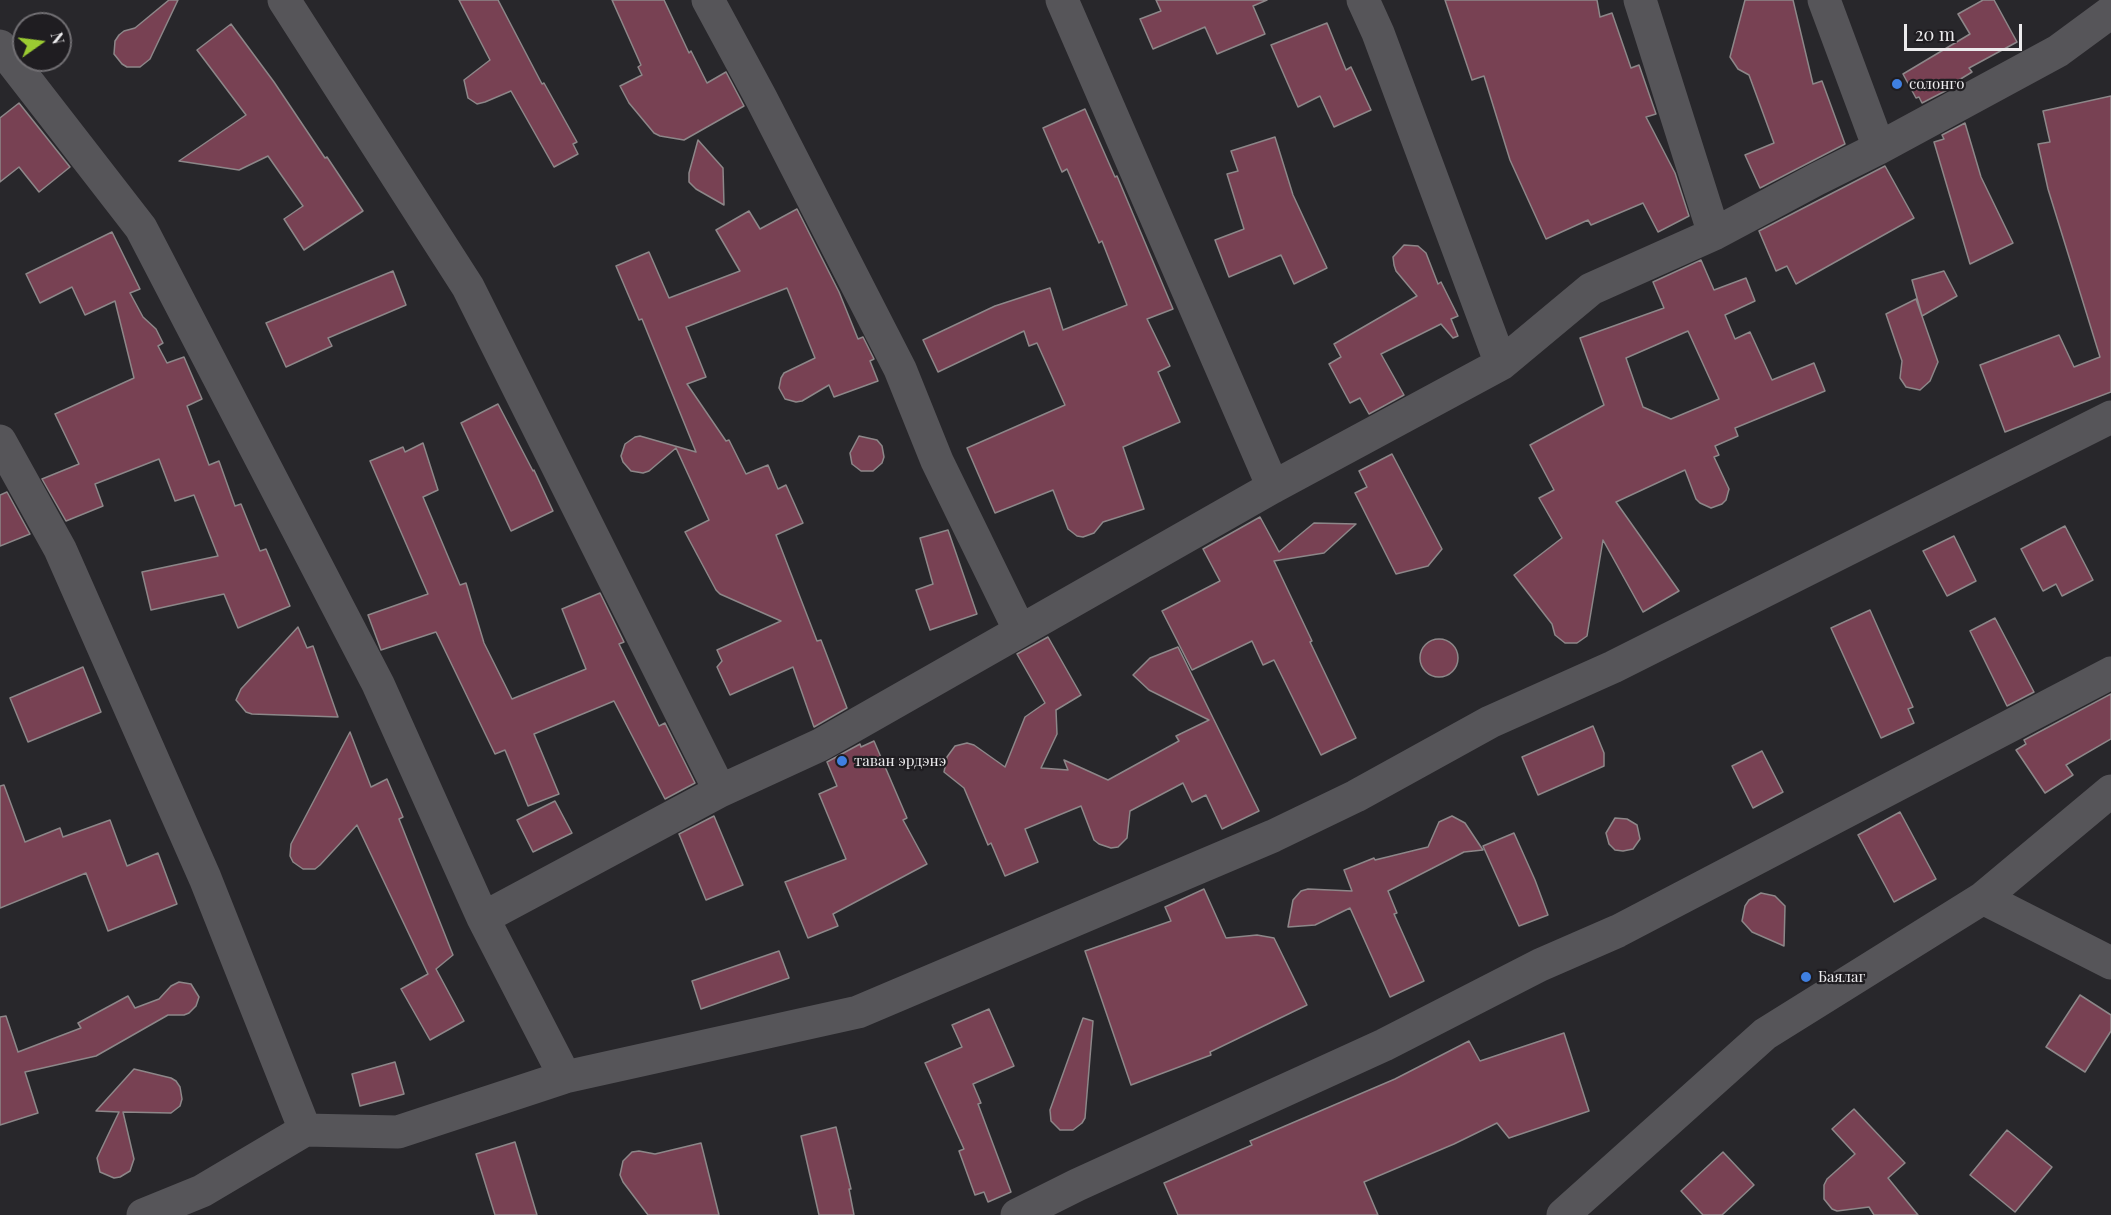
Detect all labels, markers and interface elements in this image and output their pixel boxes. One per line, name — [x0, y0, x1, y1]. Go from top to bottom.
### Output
north arrow — [12, 12, 72, 72]
scale bar — [1907, 12, 2026, 50]
text: 20 m — [1915, 22, 1955, 46]
text: N — [46, 30, 70, 46]
place label: солонго — [1909, 75, 1964, 93]
marker: солонго — [1890, 77, 1904, 91]
place label: таван эрдэнэ — [854, 752, 946, 770]
marker: таван эрдэнэ — [835, 754, 849, 768]
place label: Баялаг — [1818, 968, 1865, 986]
marker: Баялаг — [1799, 970, 1813, 984]

